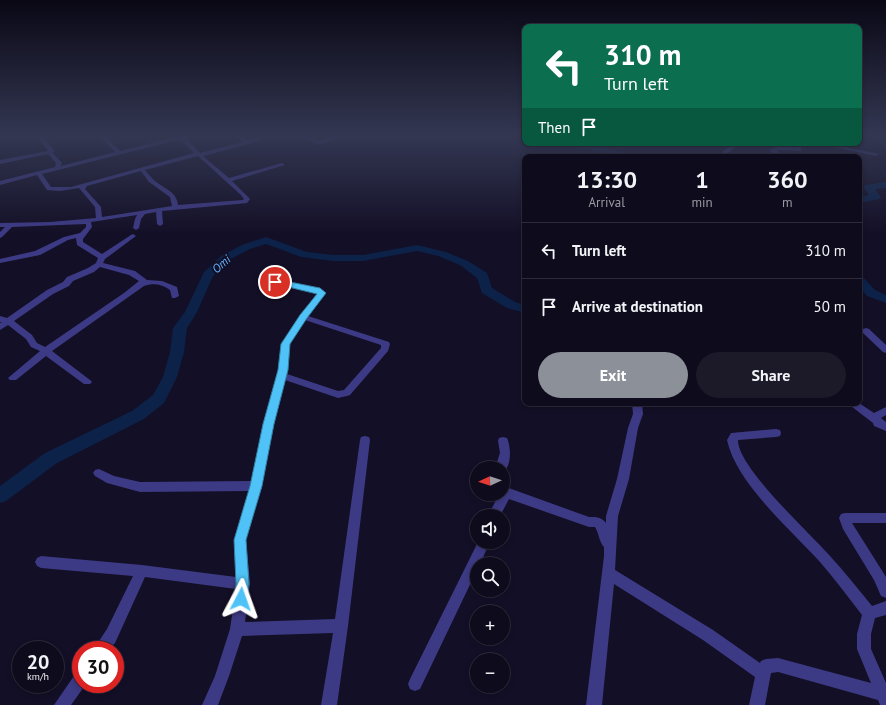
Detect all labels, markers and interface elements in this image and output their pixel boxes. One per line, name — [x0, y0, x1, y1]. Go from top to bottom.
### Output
text: 310 m — [604, 36, 681, 73]
icon: left — [538, 40, 590, 92]
text: Turn left — [604, 72, 669, 95]
icon: arrive — [578, 116, 600, 138]
text: Then — [538, 118, 570, 137]
text: 13:30 — [576, 164, 637, 195]
text: 1 — [695, 164, 709, 195]
text: 360 — [767, 164, 808, 195]
text: Arrival — [589, 194, 625, 211]
text: min — [691, 194, 713, 211]
text: m — [782, 194, 793, 211]
icon: left — [538, 240, 560, 262]
text: Turn left — [572, 241, 626, 260]
text: 310 m — [805, 241, 846, 260]
water label: Omi — [209, 251, 234, 276]
pin — [258, 265, 292, 299]
icon: arrive — [264, 271, 286, 293]
icon: arrive — [538, 296, 560, 318]
text: Arrive at destination — [572, 297, 703, 316]
text: 50 m — [813, 297, 846, 316]
button: Exit — [538, 352, 688, 398]
button: Share — [696, 352, 846, 398]
north arrow — [470, 461, 510, 501]
map controls — [470, 461, 510, 693]
button: sound — [470, 509, 510, 549]
button: search — [470, 557, 510, 597]
position arrow — [220, 578, 262, 620]
button: + — [470, 605, 510, 645]
speed limit sign: 30 — [72, 641, 124, 693]
text: 20 — [27, 649, 49, 675]
button: − — [470, 653, 510, 693]
text: km/h — [27, 670, 49, 683]

